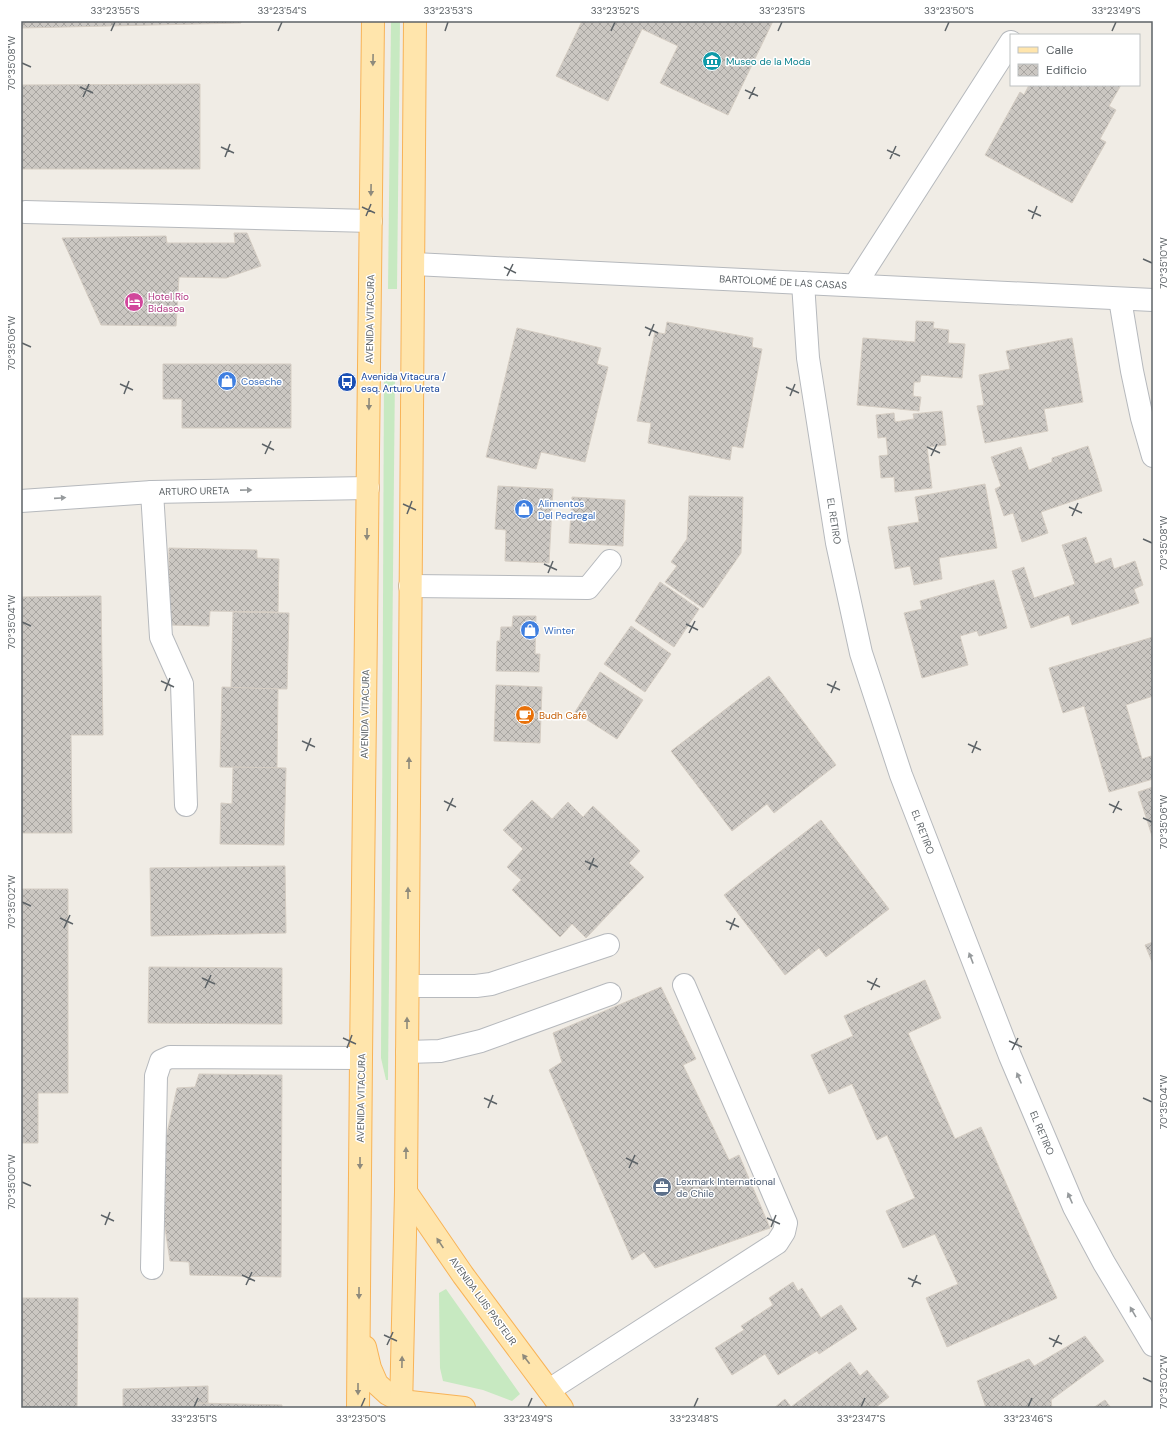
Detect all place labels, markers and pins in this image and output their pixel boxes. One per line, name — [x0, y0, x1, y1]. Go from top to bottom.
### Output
museum icon: Museo de la Moda — [701, 50, 723, 72]
place label: Museo de la Moda — [726, 55, 810, 68]
place label: Hotel Río Bidasoa — [148, 290, 189, 315]
hotel icon: Hotel Río Bidasoa — [123, 291, 145, 313]
shop icon: Coseche — [216, 370, 238, 392]
place label: Avenida Vitacura / esq. Arturo Ureta — [361, 370, 446, 395]
bus stop icon: Avenida Vitacura / esq. Arturo Ureta — [336, 371, 358, 393]
place label: Coseche — [241, 375, 282, 388]
place label: Alimentos Del Pedregal — [538, 497, 595, 522]
shop icon: Alimentos Del Pedregal — [513, 498, 535, 520]
shop icon: Winter — [519, 619, 541, 641]
place label: Winter — [544, 624, 575, 637]
cafe icon: Budh Café — [514, 704, 536, 726]
place label: Budh Café — [539, 709, 587, 722]
place label: Lexmark International de Chile — [676, 1175, 775, 1200]
office icon: Lexmark International de Chile — [651, 1176, 673, 1198]

